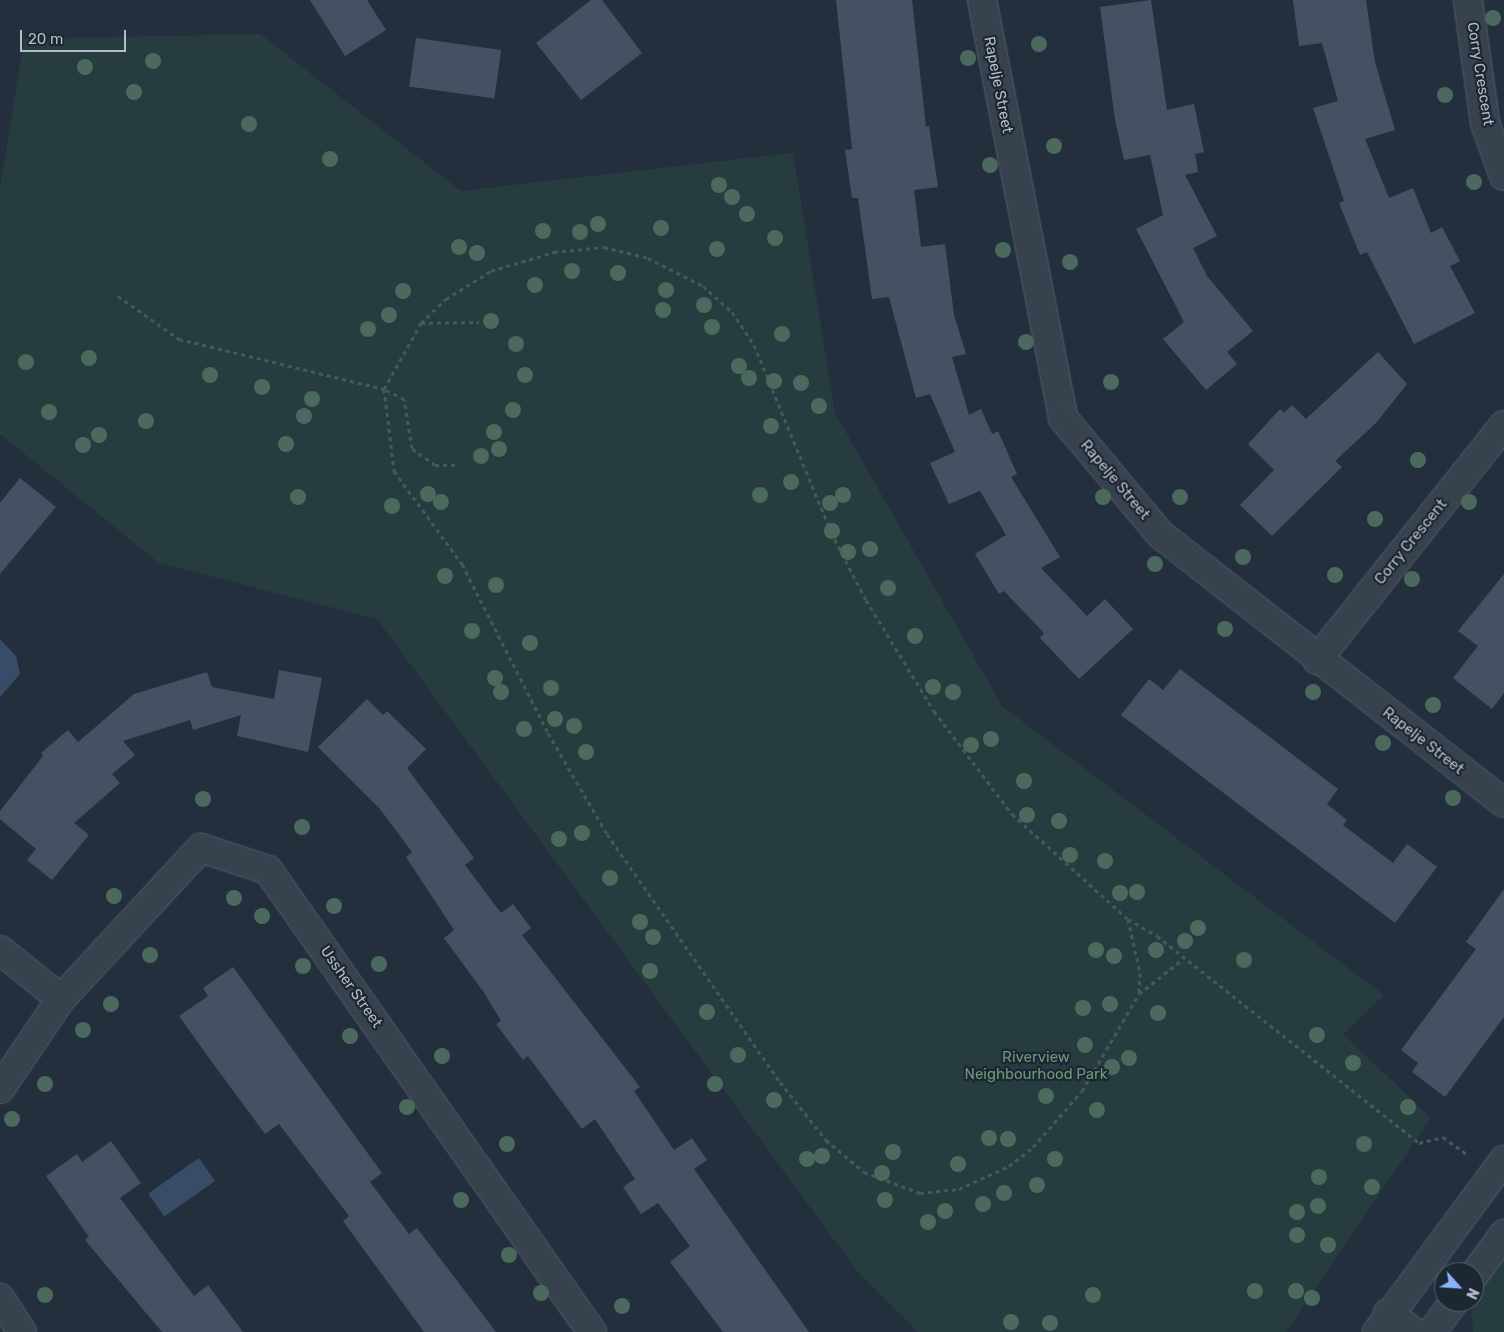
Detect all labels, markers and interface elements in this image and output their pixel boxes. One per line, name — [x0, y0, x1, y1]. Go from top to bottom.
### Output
scale bar — [22, 20, 129, 52]
street label: Corry Crescent — [1463, 21, 1497, 127]
text: 20 m — [28, 30, 63, 48]
street label: Rapelje Street — [980, 35, 1016, 135]
street label: Rapelje Street — [1076, 437, 1154, 523]
street label: Corry Crescent — [1371, 496, 1451, 588]
street label: Rapelje Street — [1379, 704, 1467, 778]
street label: Ussher Street — [316, 943, 386, 1031]
park label: Riverview Neighbourhood Park — [965, 1048, 1107, 1083]
north arrow — [1434, 1262, 1484, 1312]
text: N — [1462, 1285, 1482, 1302]

